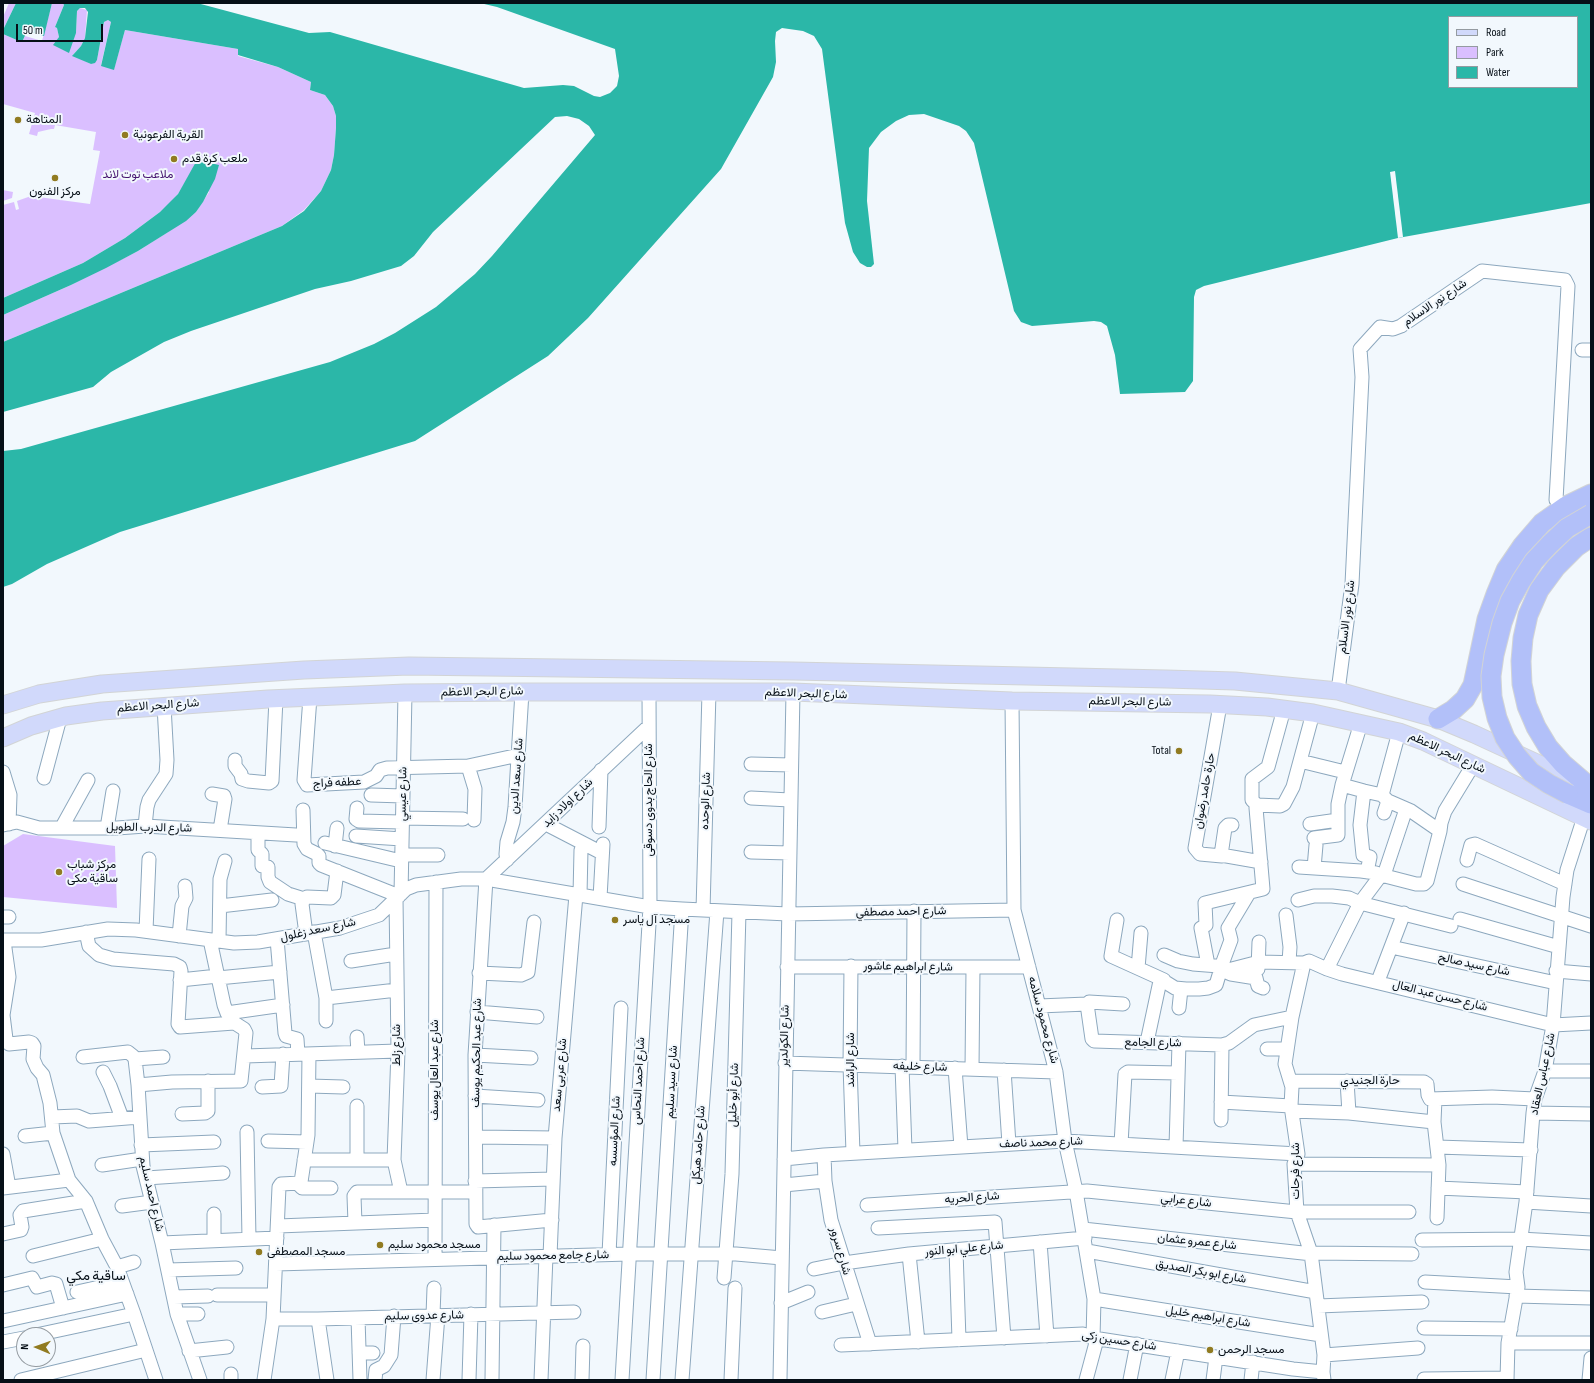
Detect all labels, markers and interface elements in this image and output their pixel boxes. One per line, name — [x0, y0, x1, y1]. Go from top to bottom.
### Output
scale bar — [18, 16, 105, 42]
legend — [1448, 16, 1578, 88]
text: 50 m — [23, 23, 43, 38]
text: Road — [1486, 25, 1506, 40]
text: Park — [1486, 45, 1504, 60]
text: Water — [1486, 65, 1510, 80]
place label: المتاهة — [26, 113, 61, 127]
marker: المتاهة — [13, 115, 23, 125]
place label: القرية الفرعونية — [133, 128, 203, 142]
marker: القرية الفرعونية — [120, 130, 130, 140]
place label: ملعب كرة قدم — [182, 152, 248, 166]
marker: ملعب كرة قدم — [169, 154, 179, 164]
park label: ملاعب توت لاند — [103, 168, 173, 182]
marker: مركز الفنون — [50, 173, 60, 183]
place label: مركز الفنون — [29, 185, 81, 199]
street label: شارع نور الاسلام — [1400, 276, 1470, 330]
street label: شارع نور الاسلام — [1335, 579, 1359, 655]
street label: شارع البحر الاعظم — [441, 684, 523, 700]
street label: شارع البحر الاعظم — [764, 685, 848, 703]
street label: شارع البحر الاعظم — [1089, 694, 1171, 710]
street label: شارع البحر الاعظم — [116, 696, 200, 716]
street label: شارع البحر الاعظم — [1406, 729, 1488, 777]
street label: شارع سعد الدين — [507, 738, 527, 814]
street label: شارع الحاج بدوى دسوقى — [642, 744, 656, 856]
place label: Total — [1151, 744, 1171, 758]
marker: Total — [1174, 746, 1184, 756]
street label: حارة حامد رضوان — [1191, 752, 1219, 830]
street label: شارع عيسي — [395, 767, 411, 821]
street label: شارع الوحده — [698, 772, 714, 830]
street label: عطفه فراج — [312, 775, 362, 791]
street label: شارع اولاد زايد — [540, 775, 596, 831]
street label: شارع الدرب الطويل — [106, 820, 192, 836]
place label: مركز شباب ساقية مكى — [67, 858, 118, 886]
marker: مركز شباب ساقية مكى — [54, 867, 64, 877]
street label: شارع احمد مصطفي — [856, 904, 946, 920]
place label: مسجد آل ياسر — [623, 913, 690, 927]
street label: شارع سعد زغلول — [279, 915, 357, 945]
marker: مسجد آل ياسر — [610, 915, 620, 925]
street label: شارع سيد صالح — [1437, 950, 1511, 980]
street label: شارع ابراهيم عاشور — [863, 959, 953, 975]
street label: شارع محمود سلامه — [1024, 975, 1062, 1065]
street label: شارع حسن عبد العال — [1391, 977, 1489, 1015]
street label: شارع عبد الحكيم يوسف — [469, 998, 485, 1108]
street label: شارع الكولدير — [777, 1005, 793, 1067]
street label: شارع عبد العال يوسف — [428, 1020, 442, 1120]
street label: شارع زلط — [390, 1024, 404, 1066]
street label: شارع عباس العقاد — [1527, 1032, 1559, 1116]
street label: شارع الراشد — [844, 1033, 858, 1087]
street label: شارع الجامع — [1124, 1035, 1182, 1051]
street label: شارع احمد النحاس — [630, 1037, 648, 1125]
street label: شارع عربى سعد — [550, 1038, 570, 1112]
street label: شارع سيد سليم — [663, 1045, 681, 1119]
street label: شارع خليفه — [893, 1059, 947, 1075]
street label: شارع أبو خليل — [726, 1063, 742, 1127]
street label: حارة الجنيدي — [1340, 1074, 1400, 1088]
street label: شارع المؤسسه — [606, 1096, 624, 1166]
street label: شارع حامد هيكل — [689, 1105, 709, 1185]
street label: شارع محمد ناصف — [999, 1134, 1083, 1152]
street label: شارع فرحات — [1289, 1143, 1303, 1199]
street label: شارع احمد سليم — [135, 1155, 167, 1233]
street label: شارع الحريه — [944, 1189, 1000, 1207]
street label: شارع عرابي — [1160, 1191, 1212, 1211]
street label: شارع سرور — [826, 1225, 854, 1277]
street label: شارع عمرو عثمان — [1157, 1231, 1237, 1253]
place label: مسجد محمود سليم — [388, 1238, 481, 1252]
street label: شارع علي ابو النور — [924, 1238, 1004, 1260]
marker: مسجد محمود سليم — [375, 1240, 385, 1250]
place label: مسجد المصطفى — [267, 1245, 345, 1259]
marker: مسجد المصطفى — [254, 1247, 264, 1257]
street label: شارع جامع محمود سليم — [497, 1248, 609, 1264]
street label: شارع ابو بكر الصديق — [1155, 1257, 1247, 1287]
district label: ساقية مكي — [66, 1268, 126, 1284]
street label: شارع ابراهيم خليل — [1164, 1303, 1252, 1331]
street label: شارع عدوى سليم — [384, 1308, 464, 1324]
north arrow — [16, 1327, 56, 1367]
street label: شارع حسين زكى — [1081, 1328, 1157, 1354]
text: N — [18, 1343, 31, 1350]
place label: مسجد الرحمن — [1218, 1343, 1285, 1357]
marker: مسجد الرحمن — [1205, 1345, 1215, 1355]

